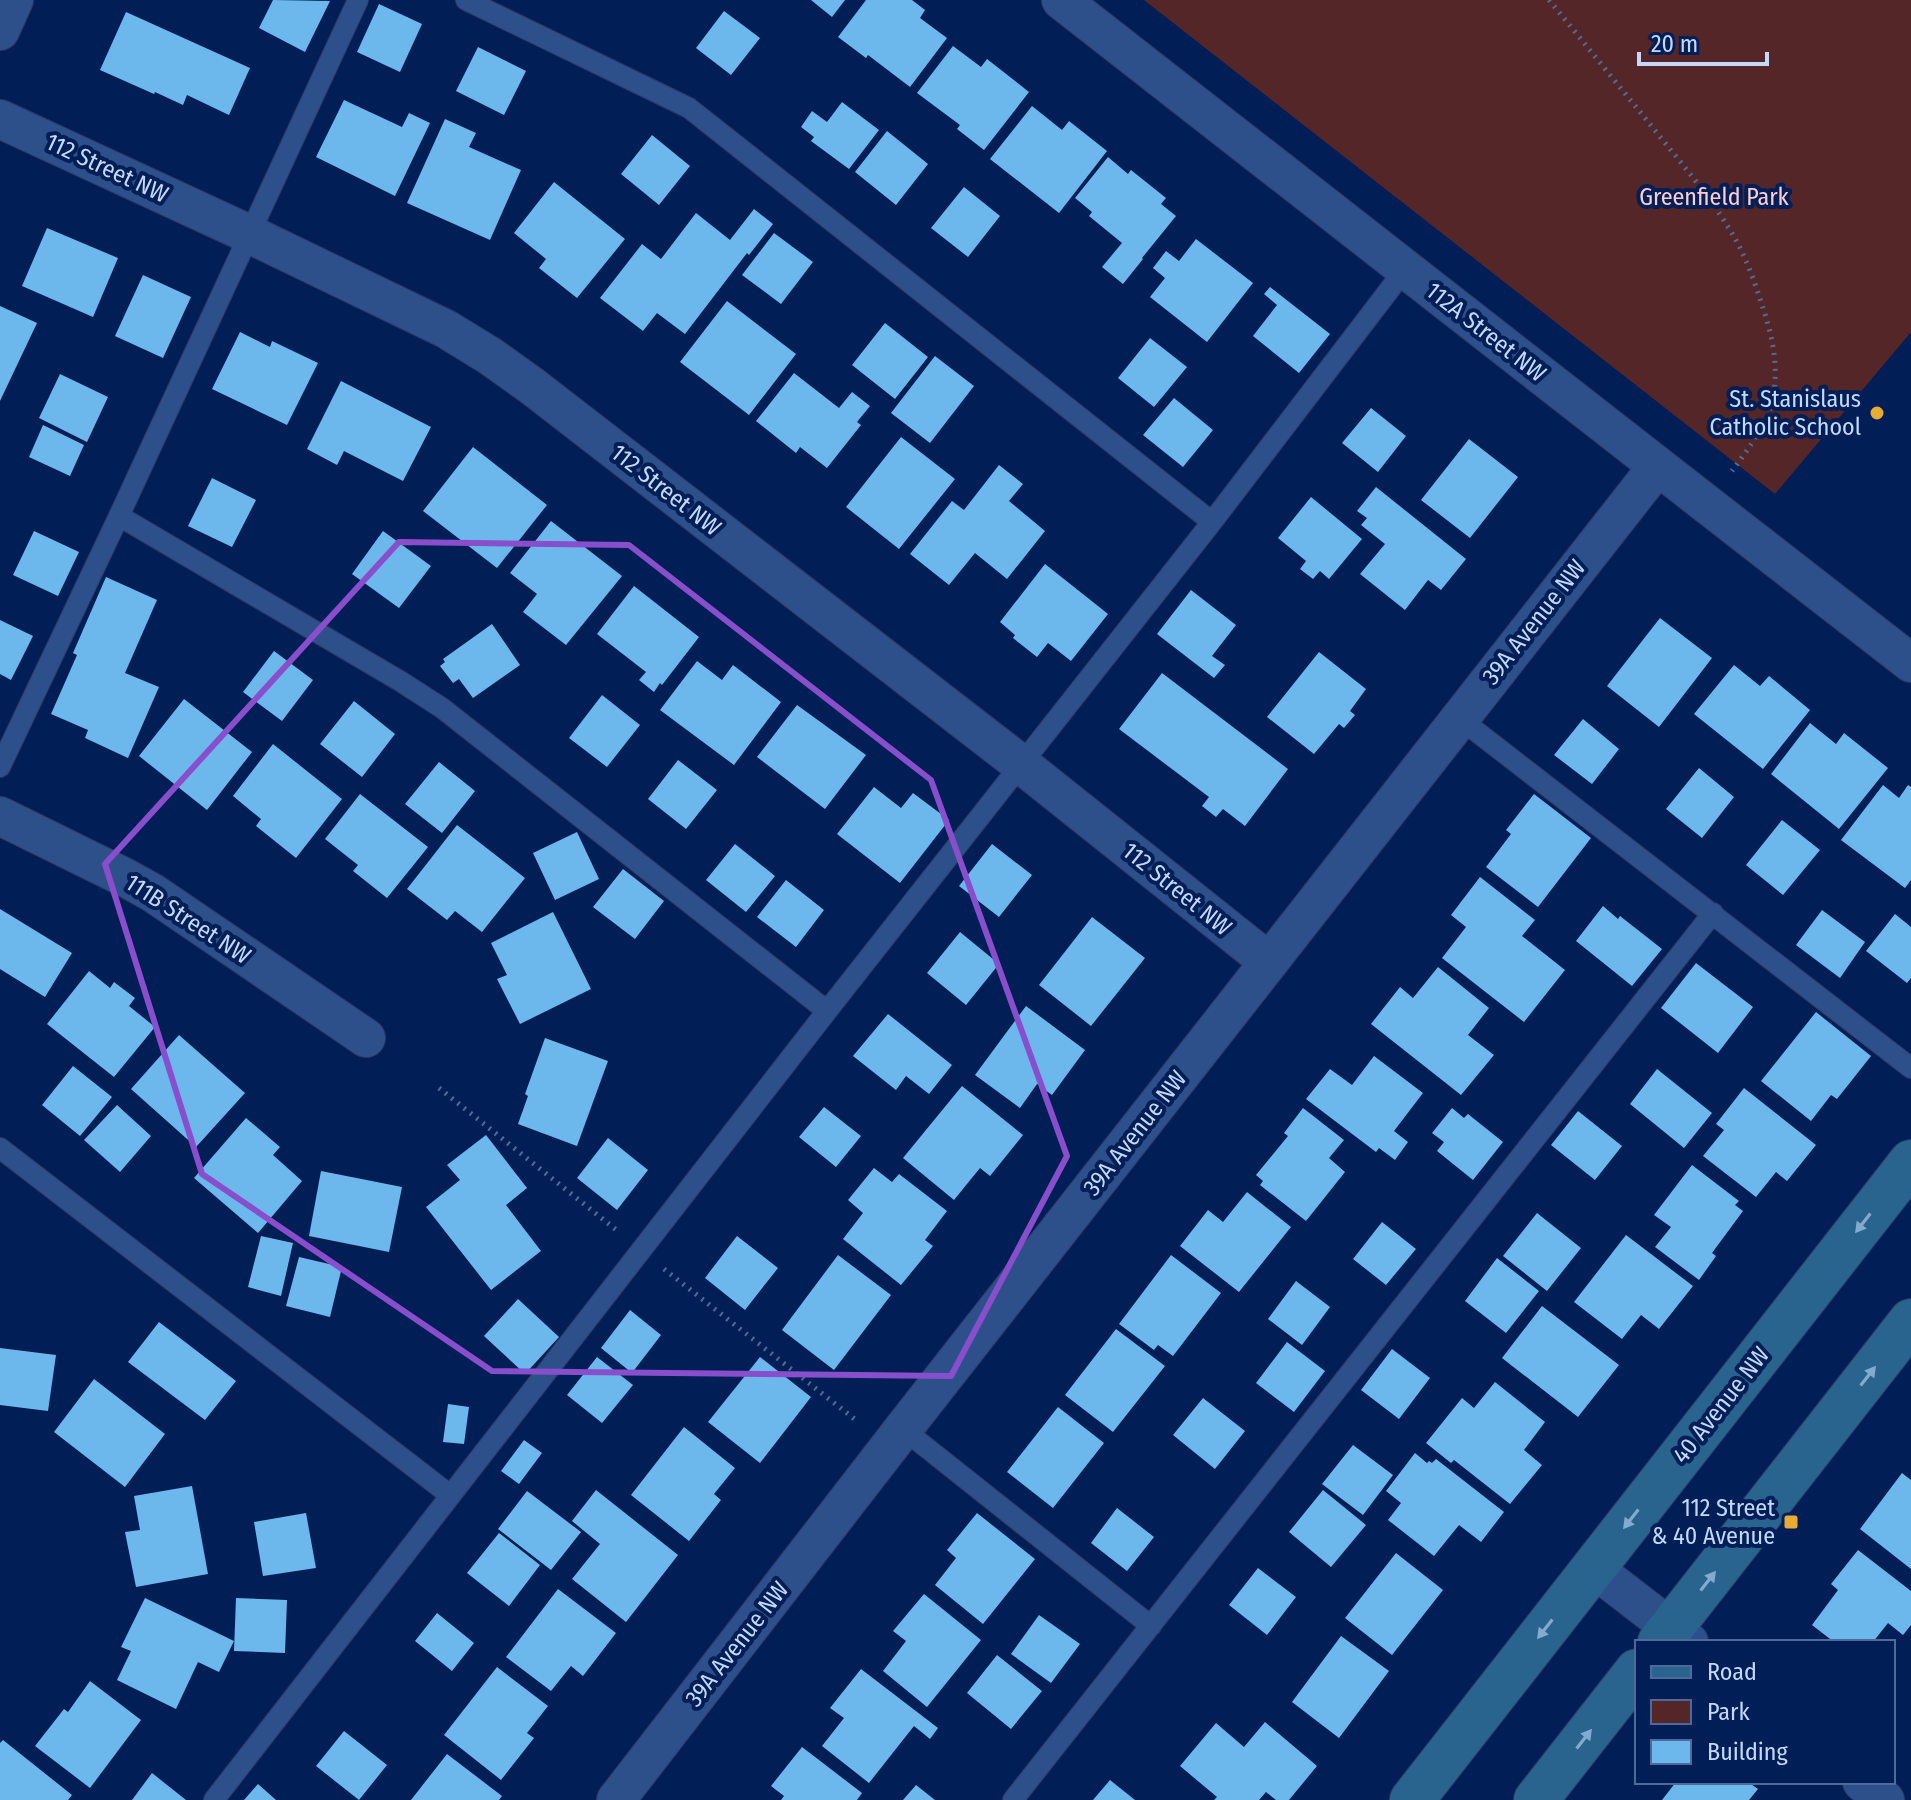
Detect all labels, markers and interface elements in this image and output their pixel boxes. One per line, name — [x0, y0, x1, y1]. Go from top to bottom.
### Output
scale bar — [1639, 16, 1767, 66]
text: 20 m — [1651, 30, 1698, 58]
street label: 112 Street NW — [41, 127, 173, 209]
park label: Greenfield Park — [1639, 183, 1790, 211]
street label: 112A Street NW — [1420, 277, 1552, 388]
place label: St. Stanislaus Catholic School — [1709, 385, 1861, 441]
marker: St. Stanislaus Catholic School — [1868, 404, 1886, 422]
street label: 112 Street NW — [605, 438, 727, 542]
street label: 39A Avenue NW — [1477, 554, 1591, 690]
street label: 112 Street NW — [1117, 837, 1237, 941]
street label: 111B Street NW — [120, 868, 256, 970]
street label: 39A Avenue NW — [1078, 1065, 1192, 1201]
one-way arrow — [1855, 1213, 1872, 1233]
street label: 40 Avenue NW — [1667, 1341, 1775, 1469]
one-way arrow — [1859, 1366, 1876, 1386]
place label: 112 Street & 40 Avenue — [1652, 1494, 1775, 1550]
one-way arrow — [1623, 1509, 1640, 1529]
marker: 112 Street & 40 Avenue — [1782, 1513, 1800, 1531]
one-way arrow — [1699, 1571, 1715, 1591]
street label: 39A Avenue NW — [680, 1576, 794, 1712]
one-way arrow — [1538, 1619, 1554, 1639]
legend — [1635, 1640, 1895, 1784]
text: Road — [1707, 1658, 1757, 1686]
text: Park — [1707, 1698, 1750, 1726]
one-way arrow — [1576, 1729, 1592, 1749]
text: Building — [1707, 1738, 1789, 1766]

